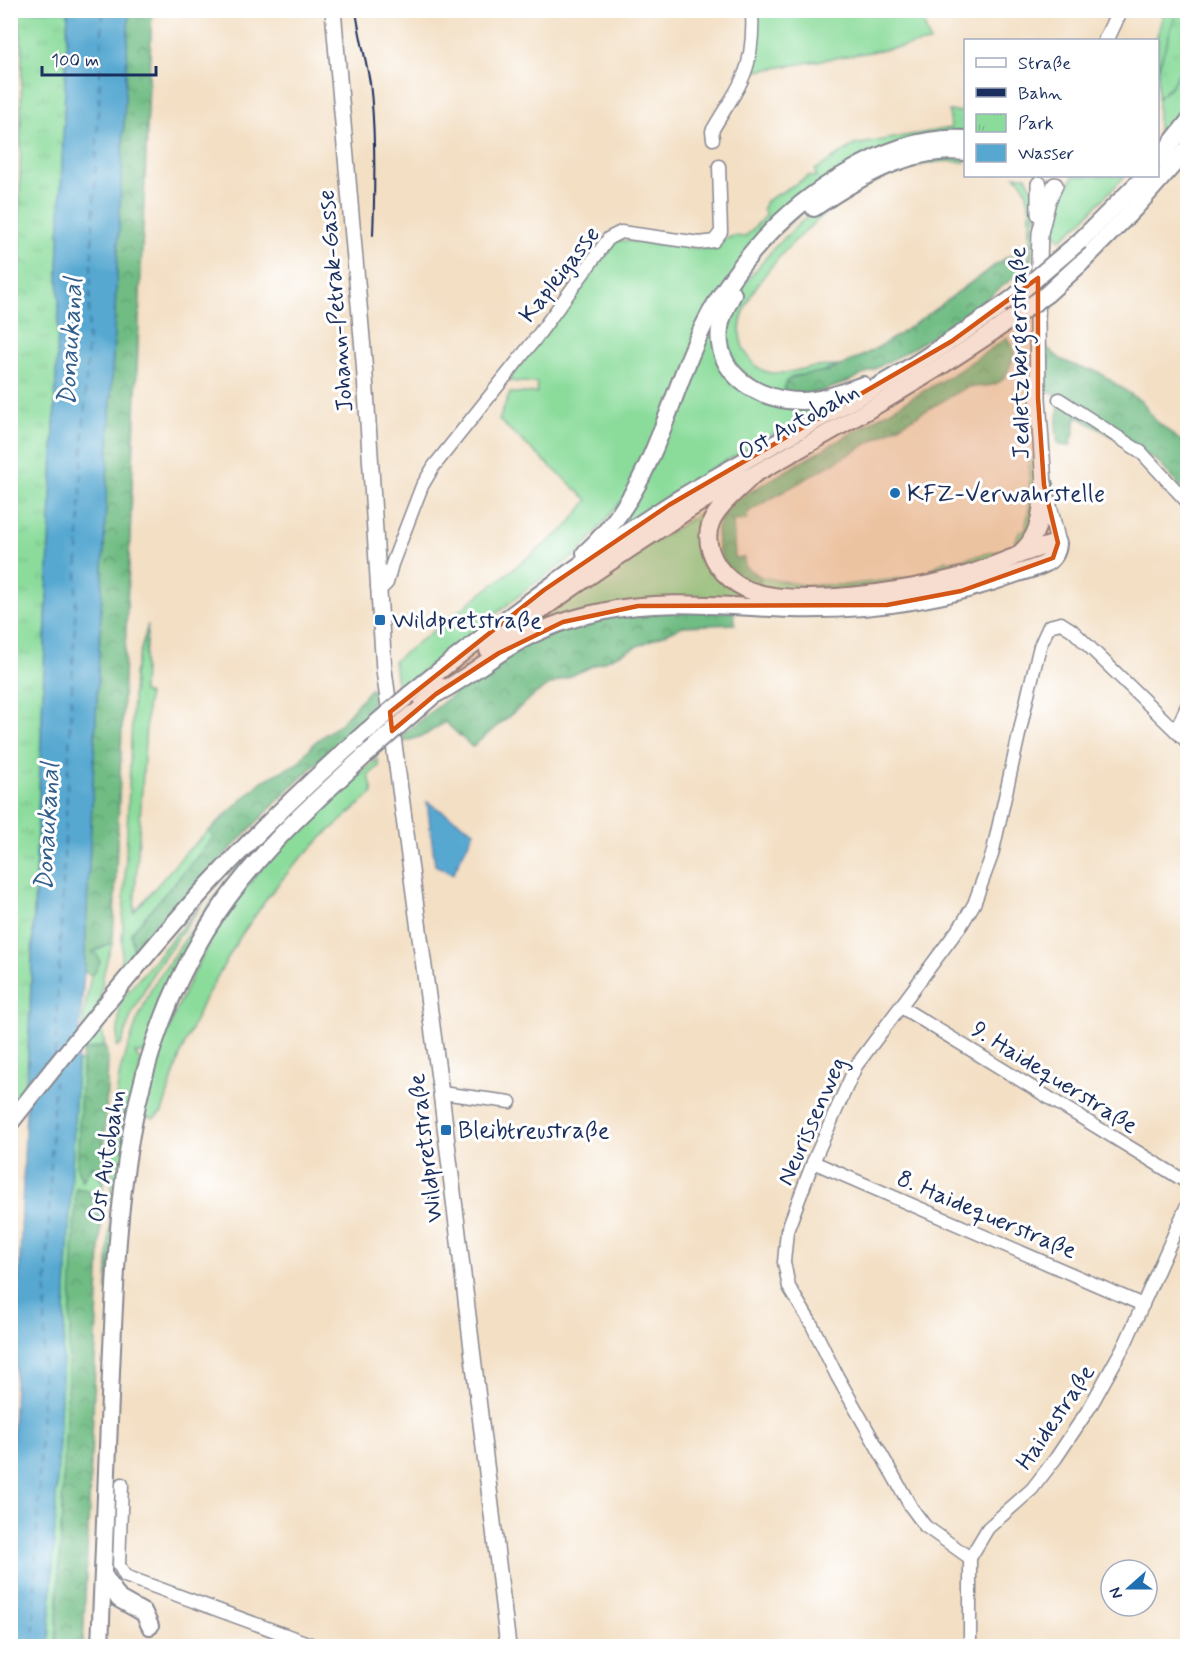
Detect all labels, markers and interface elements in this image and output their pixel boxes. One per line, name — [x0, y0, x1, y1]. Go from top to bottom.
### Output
scale bar — [42, 39, 156, 77]
legend — [964, 39, 1159, 177]
text: 100 m — [51, 49, 99, 73]
text: Straße — [1018, 52, 1071, 76]
text: Bahn — [1018, 82, 1062, 106]
text: Park — [1018, 112, 1054, 136]
text: Wasser — [1018, 142, 1075, 166]
street label: Johann-Petrak-Gasse — [311, 188, 362, 413]
street label: Kapleigasse — [513, 220, 608, 330]
street label: Jedletzbergerstraße — [1003, 246, 1041, 460]
water label: Donaukanal — [51, 274, 91, 407]
street label: Ost Autobahn — [732, 376, 865, 468]
place label: KFZ-Verwahrstelle — [907, 479, 1105, 510]
marker: KFZ-Verwahrstelle — [888, 486, 902, 500]
place label: Wildpretstraße — [392, 606, 542, 637]
marker: Wildpretstraße — [373, 613, 387, 627]
water label: Donaukanal — [28, 759, 68, 892]
street label: 9. Haidequerstraße — [965, 1015, 1143, 1142]
street label: Neurissenweg — [770, 1053, 854, 1191]
street label: Wildpretstraße — [402, 1071, 451, 1224]
street label: Ost Autobahn — [82, 1087, 133, 1225]
place label: Bleibtreustraße — [458, 1116, 610, 1147]
marker: Bleibtreustraße — [439, 1123, 453, 1137]
street label: 8. Haidequerstraße — [892, 1164, 1081, 1267]
street label: Haidestraße — [1010, 1359, 1103, 1477]
north arrow — [1099, 1558, 1159, 1618]
text: N — [1105, 1584, 1128, 1602]

